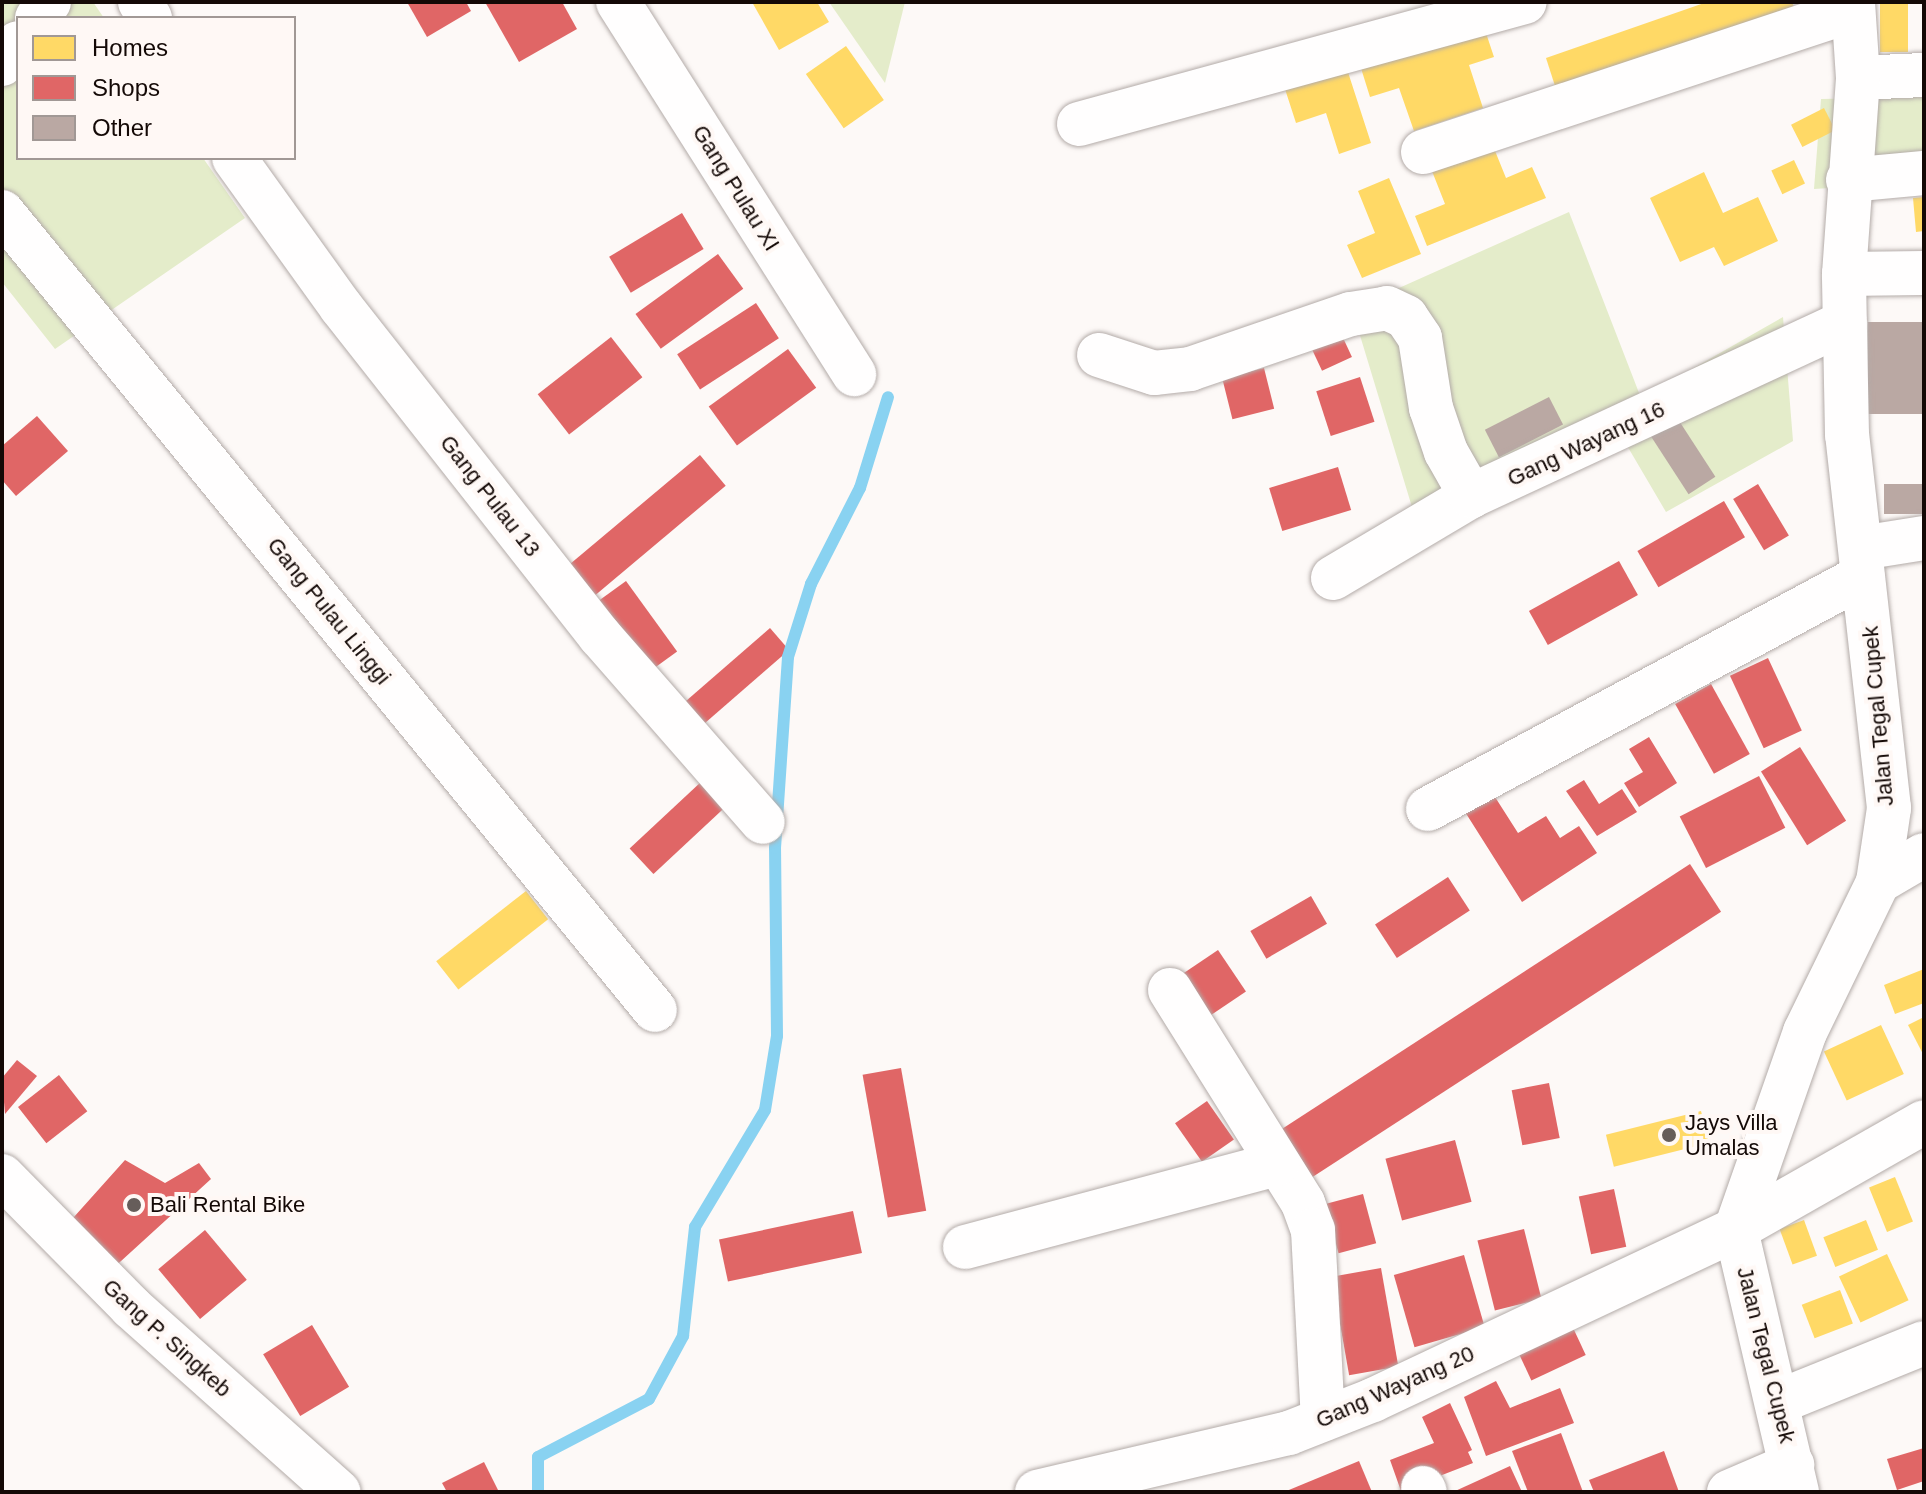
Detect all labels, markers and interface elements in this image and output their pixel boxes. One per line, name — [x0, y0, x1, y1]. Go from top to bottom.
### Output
legend — [16, 16, 296, 160]
text: Homes — [92, 34, 168, 61]
text: Shops — [92, 74, 160, 101]
text: Other — [92, 114, 152, 141]
street label: Gang Pulau XI — [687, 120, 785, 256]
street label: Gang Wayang 16 — [1503, 396, 1669, 492]
street label: Gang Pulau 13 — [434, 430, 546, 562]
street label: Gang Pulau Linggi — [262, 532, 396, 690]
street label: Jalan Tegal Cupek — [1857, 625, 1899, 807]
place label: Jays Villa Umalas — [1685, 1109, 1778, 1160]
marker: Jays Villa Umalas — [1660, 1126, 1678, 1144]
place label: Bali Rental Bike — [150, 1192, 305, 1218]
marker: Bali Rental Bike — [125, 1196, 143, 1214]
street label: Jalan Tegal Cupek — [1731, 1264, 1801, 1446]
street label: Gang P. Singkeb — [97, 1273, 237, 1403]
street label: Gang Wayang 20 — [1312, 1340, 1478, 1434]

